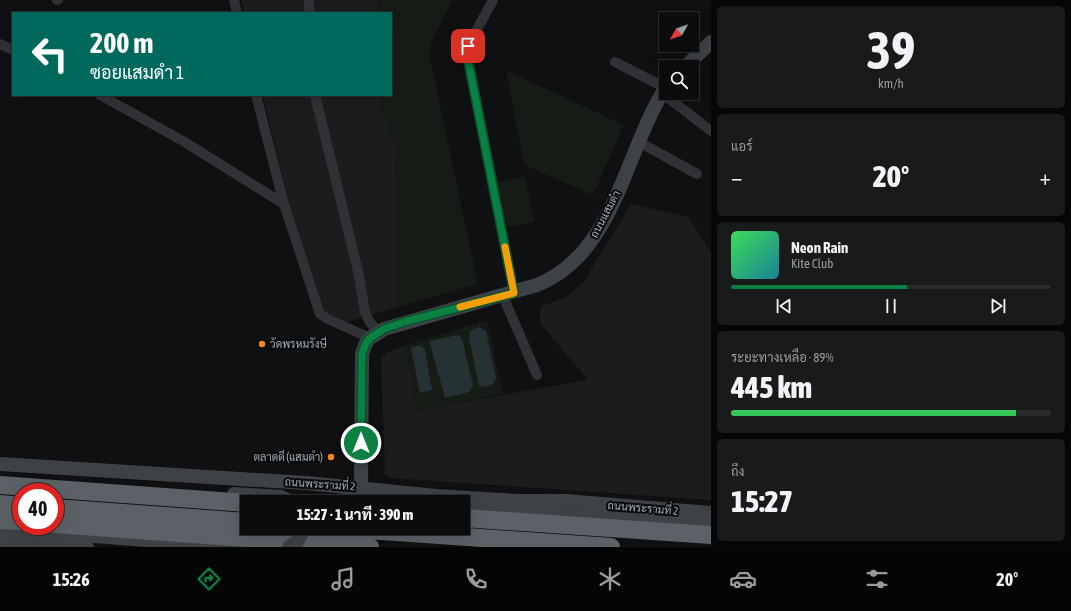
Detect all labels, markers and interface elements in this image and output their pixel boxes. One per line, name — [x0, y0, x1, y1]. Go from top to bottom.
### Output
north arrow — [659, 12, 699, 52]
map controls — [659, 12, 699, 100]
text: 39 — [867, 20, 915, 80]
text: 200 m — [90, 27, 153, 59]
icon: left — [24, 28, 76, 80]
pin — [451, 29, 485, 63]
icon: arrive — [457, 35, 479, 57]
button: search — [659, 60, 699, 100]
text: ซอยแสมดำ 1 — [90, 62, 184, 83]
text: km/h — [878, 76, 904, 91]
text: แอร์ — [731, 139, 752, 154]
text: 20° — [873, 159, 909, 193]
text: − — [731, 164, 742, 190]
text: + — [1040, 164, 1051, 190]
street label: ถนนแสมดำ — [587, 188, 622, 240]
text: Neon Rain — [791, 239, 848, 256]
text: Kite Club — [791, 256, 833, 271]
icon: previous — [773, 295, 795, 317]
icon: pause — [880, 295, 902, 317]
icon: next — [987, 295, 1009, 317]
place label: วัดพรหมรังษี — [270, 336, 327, 350]
marker: วัดพรหมรังษี — [257, 339, 267, 349]
text: ระยะทางเหลือ · 89% — [731, 350, 833, 365]
text: 445 km — [731, 370, 812, 404]
position arrow — [340, 422, 382, 464]
place label: ตลาดดี (แสมดำ) — [253, 449, 323, 463]
marker: ตลาดดี (แสมดำ) — [326, 452, 336, 462]
text: ถึง — [731, 464, 744, 479]
street label: ถนนพระรามที่ 2 — [284, 471, 356, 492]
speed limit sign: 40 — [12, 483, 64, 535]
text: 15:27 — [731, 484, 793, 518]
street label: ถนนพระรามที่ 2 — [607, 494, 679, 517]
text: 15:27 · 1 นาที · 390 m — [297, 506, 413, 523]
icon: directions — [195, 565, 223, 593]
icon: music — [329, 565, 357, 593]
icon: phone — [462, 565, 490, 593]
icon: climate — [596, 565, 624, 593]
icon: car — [729, 565, 757, 593]
icon: filters — [863, 565, 891, 593]
text: 15:26 — [53, 569, 90, 590]
text: 20° — [996, 569, 1018, 590]

